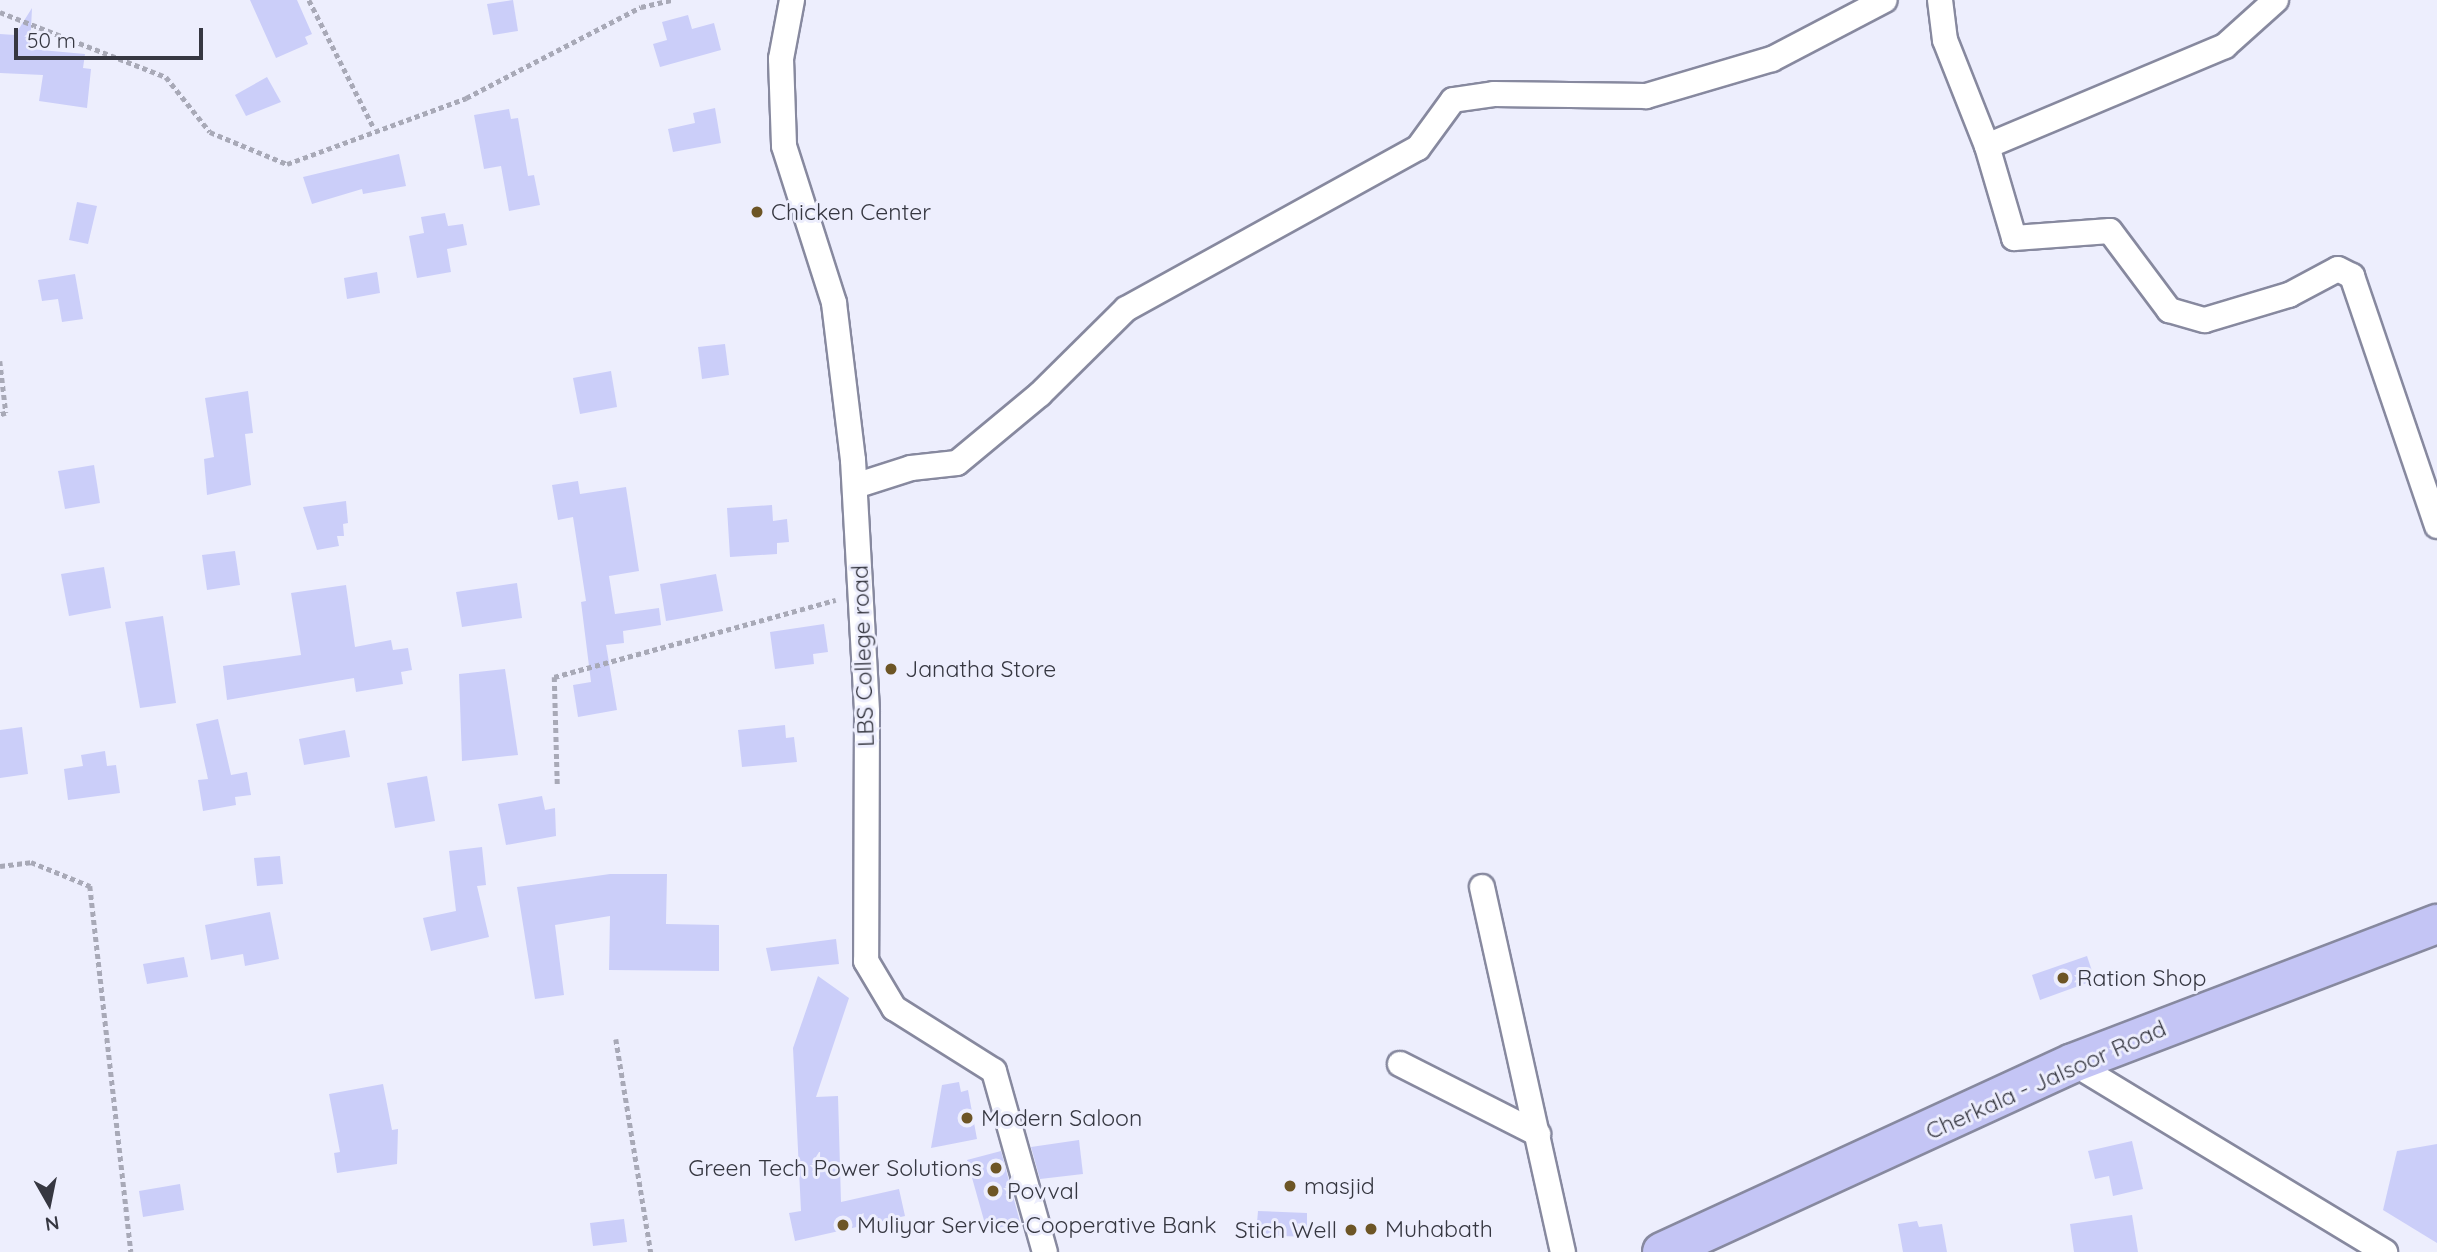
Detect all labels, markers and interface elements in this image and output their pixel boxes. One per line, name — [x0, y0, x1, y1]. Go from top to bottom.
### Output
scale bar — [18, 14, 206, 58]
text: 50 m — [27, 27, 76, 53]
place label: Chicken Center — [771, 198, 931, 226]
marker: Chicken Center — [749, 204, 765, 220]
street label: LBS College road — [846, 565, 880, 747]
place label: Janatha Store — [905, 655, 1056, 683]
marker: Janatha Store — [883, 661, 899, 677]
place label: Ration Shop — [2077, 964, 2206, 992]
marker: Ration Shop — [2055, 970, 2071, 986]
street label: Cherkala - Jalsoor Road — [1922, 1015, 2170, 1145]
place label: Modern Saloon — [981, 1104, 1142, 1132]
marker: Modern Saloon — [959, 1110, 975, 1126]
place label: Green Tech Power Solutions — [688, 1154, 982, 1182]
marker: Green Tech Power Solutions — [988, 1160, 1004, 1176]
north arrow — [14, 1168, 84, 1238]
place label: masjid — [1304, 1172, 1375, 1200]
place label: Povval — [1007, 1177, 1079, 1205]
marker: masjid — [1282, 1178, 1298, 1194]
marker: Povval — [985, 1183, 1001, 1199]
text: N — [44, 1211, 61, 1237]
place label: Muliyar Service Cooperative Bank — [857, 1211, 1216, 1239]
place label: Muhabath — [1385, 1215, 1493, 1243]
place label: Stich Well — [1235, 1216, 1337, 1244]
marker: Muliyar Service Cooperative Bank — [835, 1217, 851, 1233]
marker: Muhabath — [1363, 1221, 1379, 1237]
marker: Stich Well — [1343, 1222, 1359, 1238]

